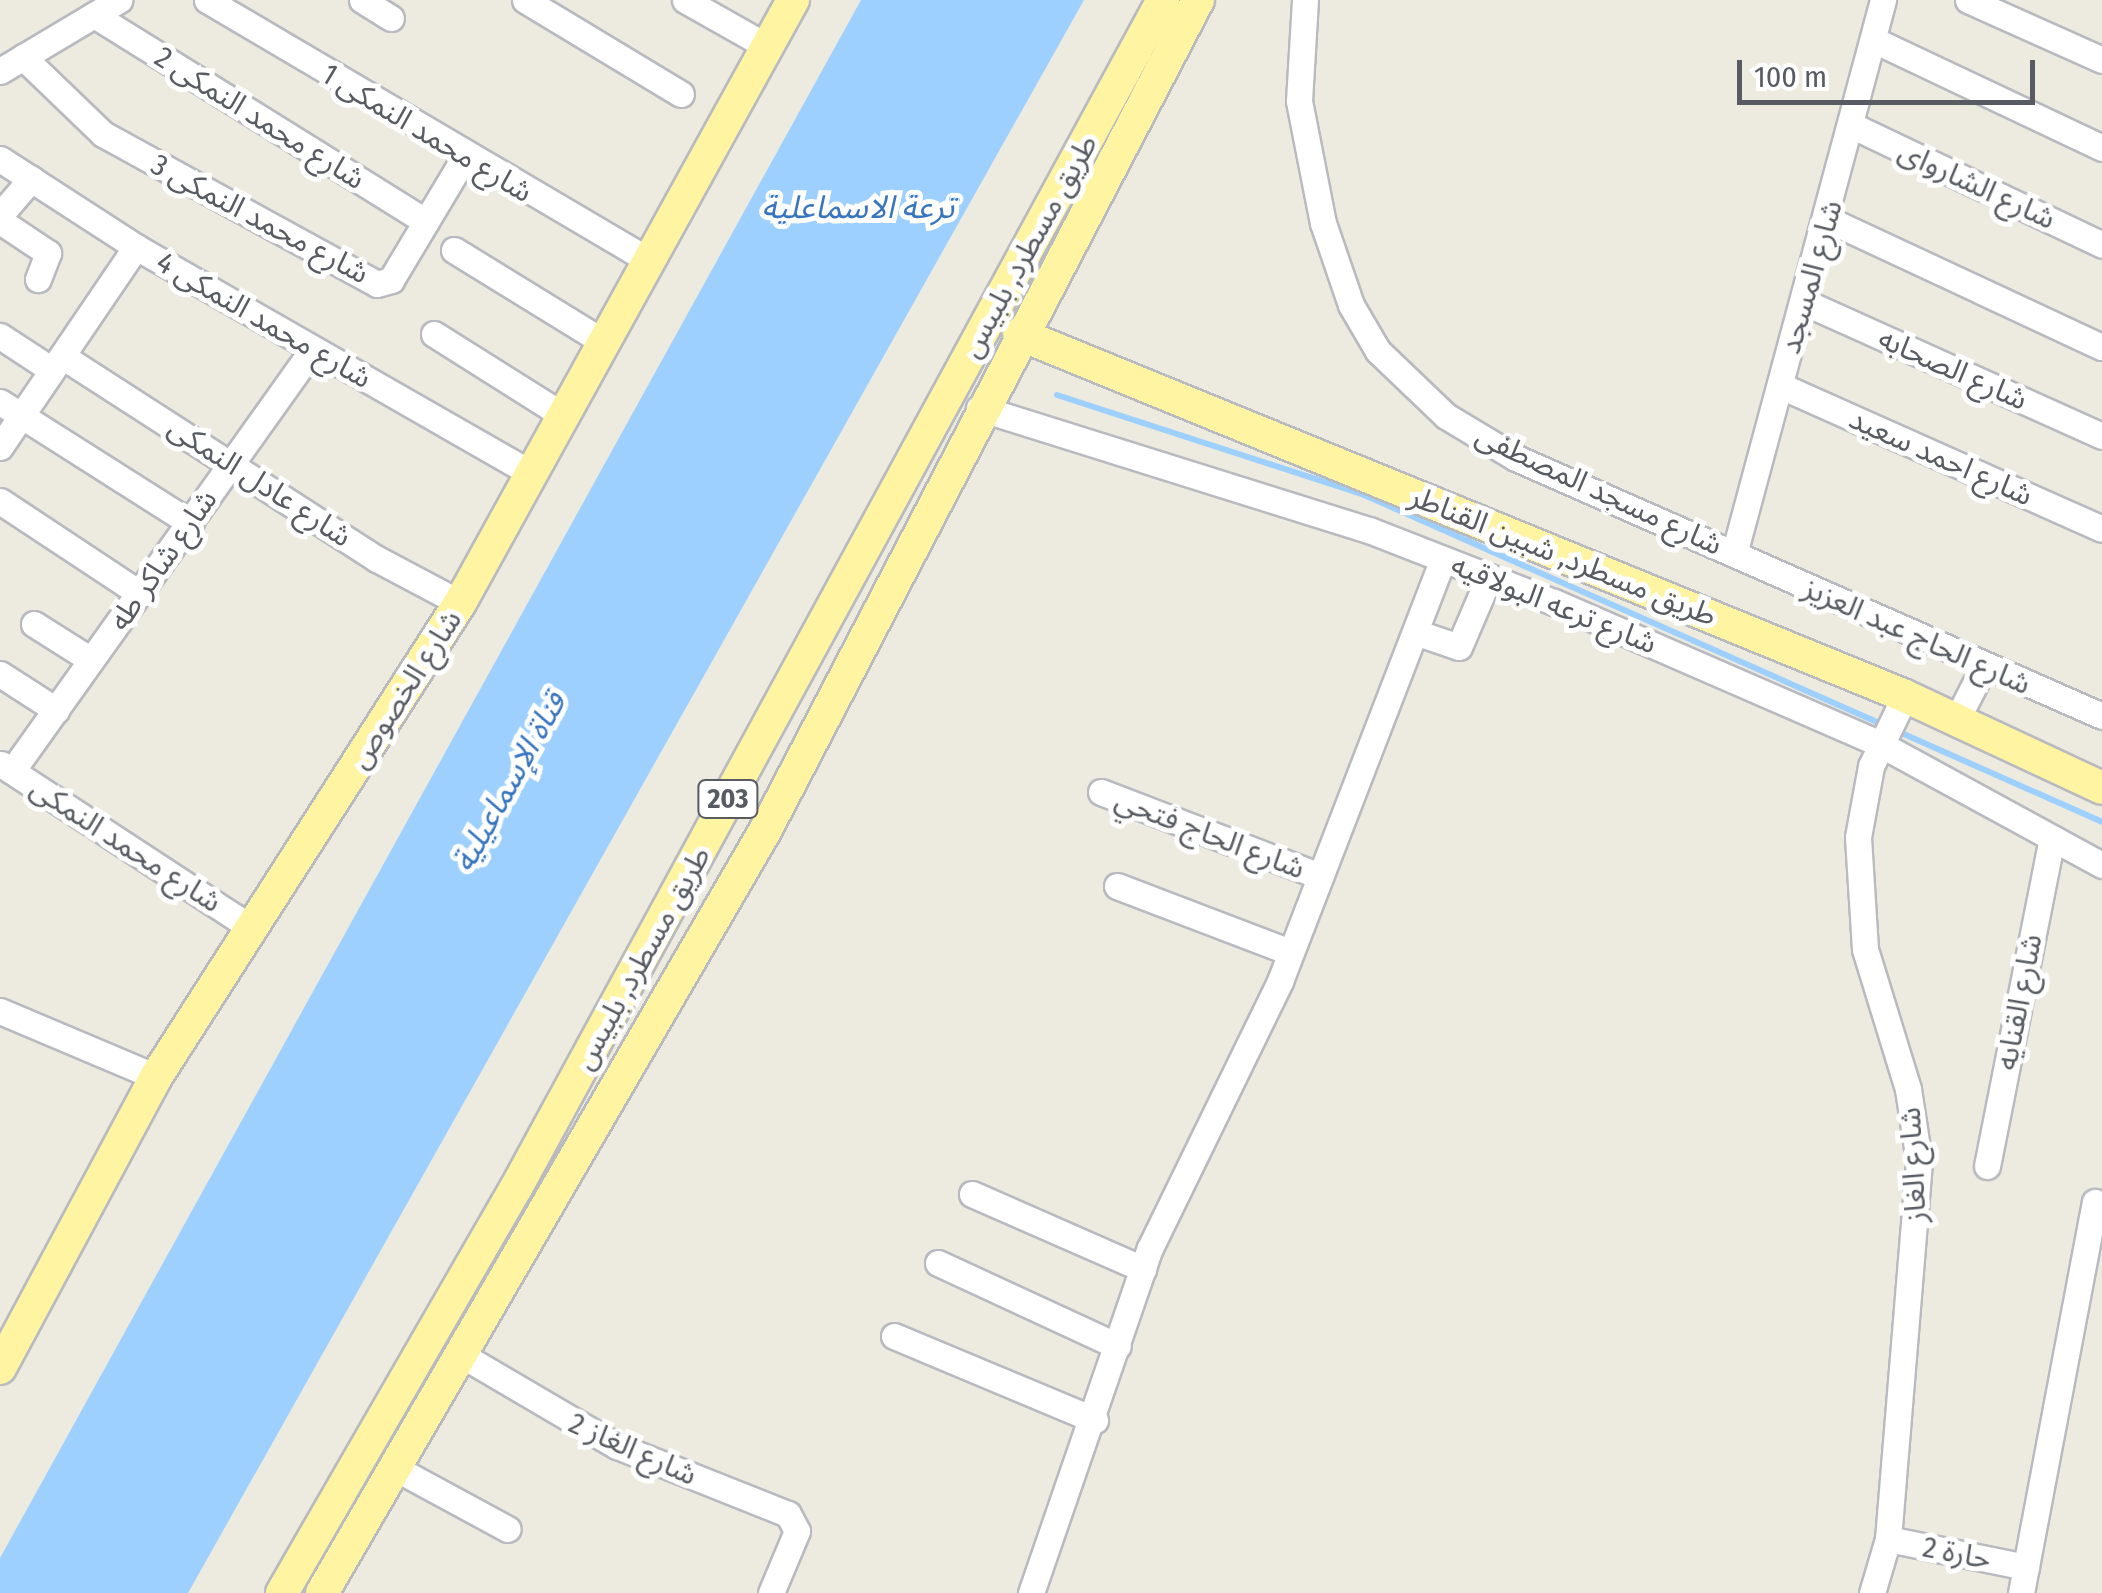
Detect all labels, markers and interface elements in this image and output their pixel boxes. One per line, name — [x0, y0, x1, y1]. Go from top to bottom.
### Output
street label: شارع محمد النمكى 2 — [148, 39, 372, 197]
scale bar — [1742, 40, 2040, 102]
street label: شارع محمد النمكى 1 — [315, 56, 539, 210]
text: 100 m — [1754, 59, 1827, 95]
street label: طريق مسطرد, بلبيس — [953, 128, 1105, 364]
street label: شارع الشارواى — [1893, 133, 2061, 237]
street label: شارع محمد النمكى 3 — [145, 146, 375, 292]
water label: ترعة الاسماعلية — [762, 188, 954, 226]
street label: شارع المسجد — [1772, 196, 1850, 358]
street label: شارع محمد النمكى 4 — [150, 244, 378, 396]
street label: شارع الصحابه — [1873, 320, 2033, 418]
street label: شارع احمد سعيد — [1844, 400, 2038, 514]
street label: شارع عادل النمكى — [162, 409, 358, 555]
street label: شارع مسجد المصطفى — [1470, 417, 1728, 563]
street label: طريق مسطرد, شبين القناطر — [1404, 478, 1722, 634]
street label: شارع شاكر طه — [101, 483, 225, 637]
street label: شارع ترعه البولاقيه — [1446, 546, 1662, 662]
street label: شارع الحاج عبد العزيز — [1798, 570, 2036, 702]
street label: شارع الخصوص — [341, 603, 469, 775]
water label: قناة الإسماعيلية — [444, 686, 574, 878]
street label: شارع محمد النمكى — [24, 770, 228, 920]
road number: 203 — [696, 776, 760, 822]
street label: شارع الحاج فتحي — [1110, 781, 1310, 887]
street label: طريق مسطرد, بلبيس — [566, 840, 718, 1076]
street label: شارع القنايه — [1988, 931, 2050, 1073]
street label: شارع الغاز — [1892, 1106, 1934, 1224]
street label: شارع الغاز 2 — [564, 1405, 702, 1493]
street label: حارة 2 — [1920, 1529, 1994, 1577]

